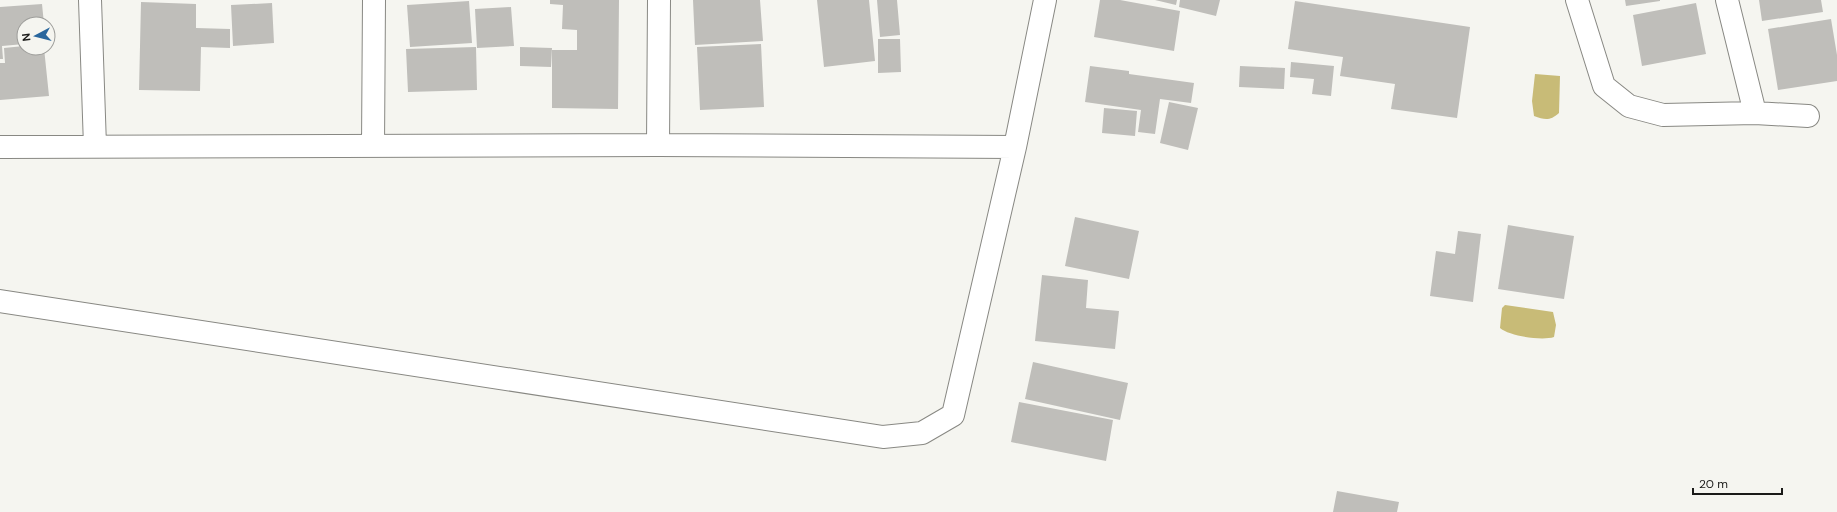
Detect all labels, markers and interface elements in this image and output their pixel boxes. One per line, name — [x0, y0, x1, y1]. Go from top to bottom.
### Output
north arrow — [16, 16, 56, 56]
text: N — [19, 32, 34, 42]
scale bar — [1693, 470, 1782, 496]
text: 20 m — [1699, 476, 1728, 492]

